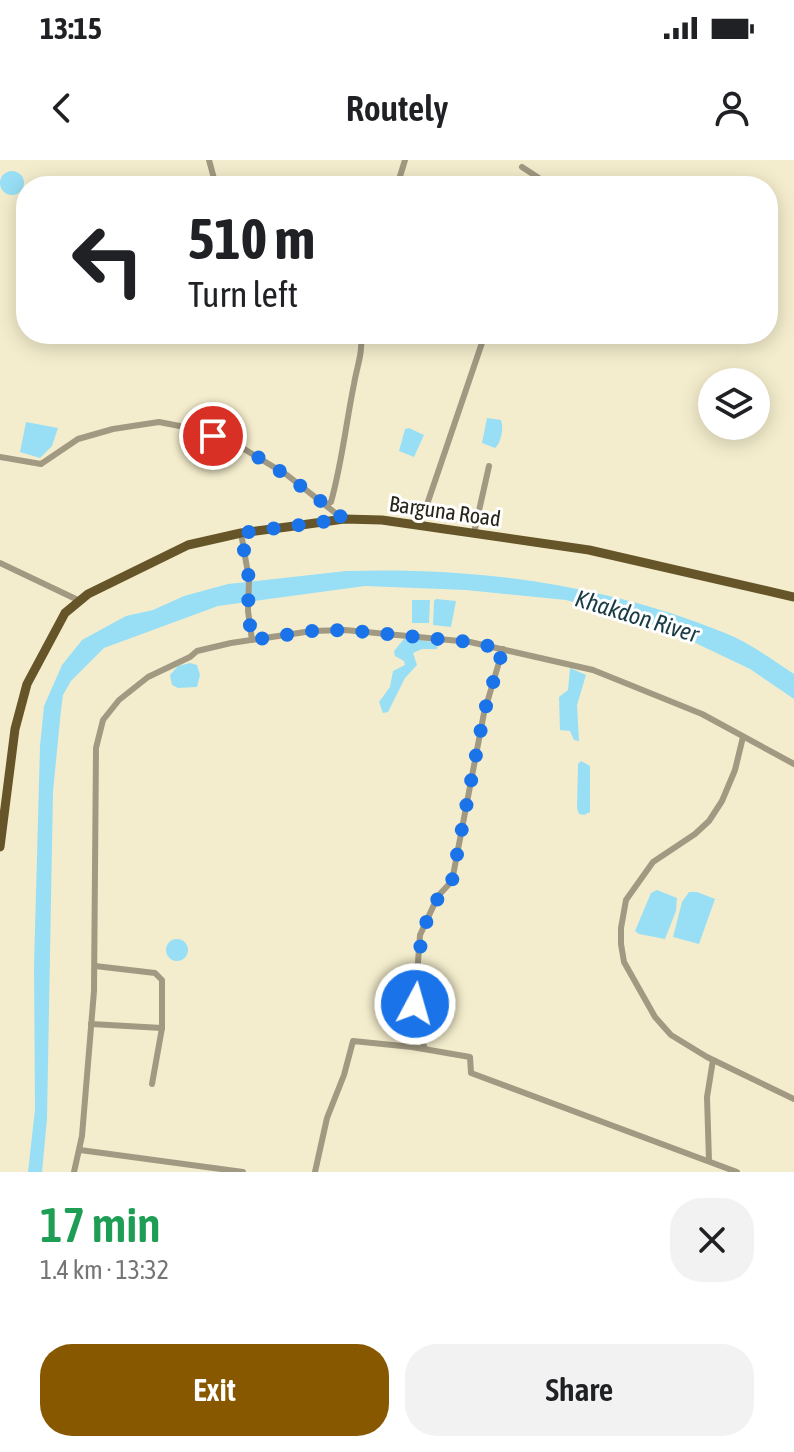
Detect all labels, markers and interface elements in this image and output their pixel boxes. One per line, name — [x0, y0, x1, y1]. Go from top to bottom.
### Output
text: 13:15 — [40, 11, 102, 45]
icon: back — [40, 86, 84, 130]
icon: person — [710, 86, 754, 130]
text: Routely — [346, 87, 448, 129]
text: 510 m — [188, 207, 315, 271]
icon: left — [56, 208, 160, 312]
text: Turn left — [188, 273, 298, 315]
map controls — [698, 368, 770, 440]
button: layers — [698, 368, 770, 440]
pin — [179, 402, 247, 470]
icon: arrive — [191, 414, 235, 458]
street label: Barguna Road — [387, 490, 503, 532]
water label: Khakdon River — [572, 584, 703, 648]
position arrow — [373, 962, 457, 1046]
text: 17 min — [40, 1197, 161, 1252]
button: close — [670, 1198, 754, 1282]
text: 1.4 km · 13:32 — [40, 1255, 169, 1285]
button: Exit — [40, 1344, 389, 1436]
button: Share — [405, 1344, 754, 1436]

